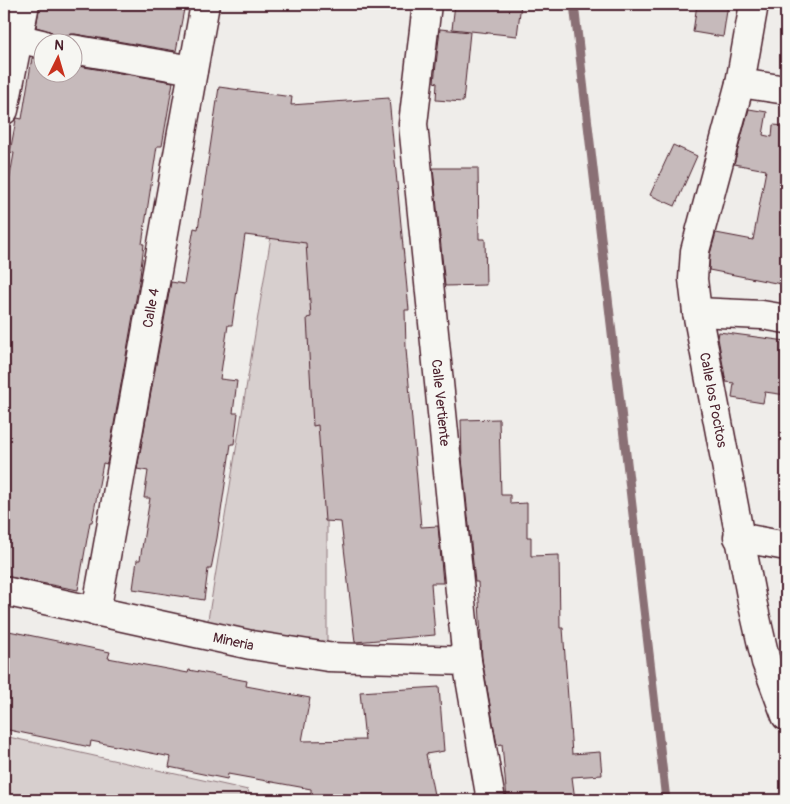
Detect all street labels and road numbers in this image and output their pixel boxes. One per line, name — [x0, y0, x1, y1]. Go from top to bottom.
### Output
street label: Calle 4 — [139, 287, 162, 329]
street label: Calle los Pocitos — [696, 351, 731, 450]
street label: Calle Vertiente — [428, 359, 454, 447]
street label: Mineria — [212, 628, 256, 654]

